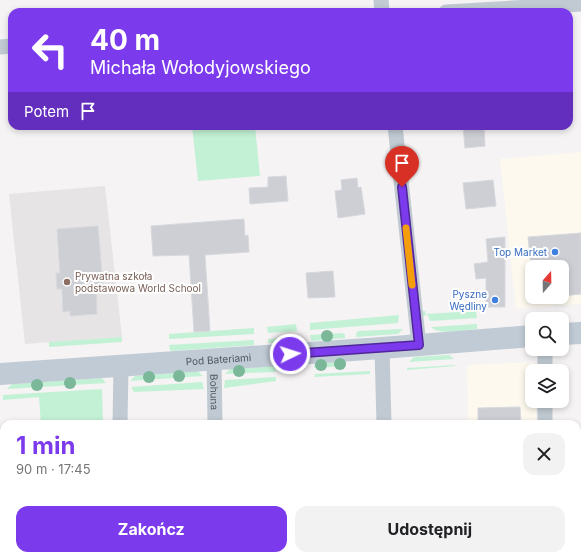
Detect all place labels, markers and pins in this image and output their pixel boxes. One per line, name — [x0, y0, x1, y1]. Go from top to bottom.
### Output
pin — [385, 146, 419, 187]
place label: Top Market — [493, 246, 548, 258]
marker: Top Market — [550, 247, 560, 257]
place label: Prywatna szkoła podstawowa World School — [75, 270, 201, 294]
marker: Prywatna szkoła podstawowa World School — [62, 277, 72, 287]
place label: Pyszne Wędliny — [449, 288, 487, 312]
marker: Pyszne Wędliny — [490, 295, 500, 305]

